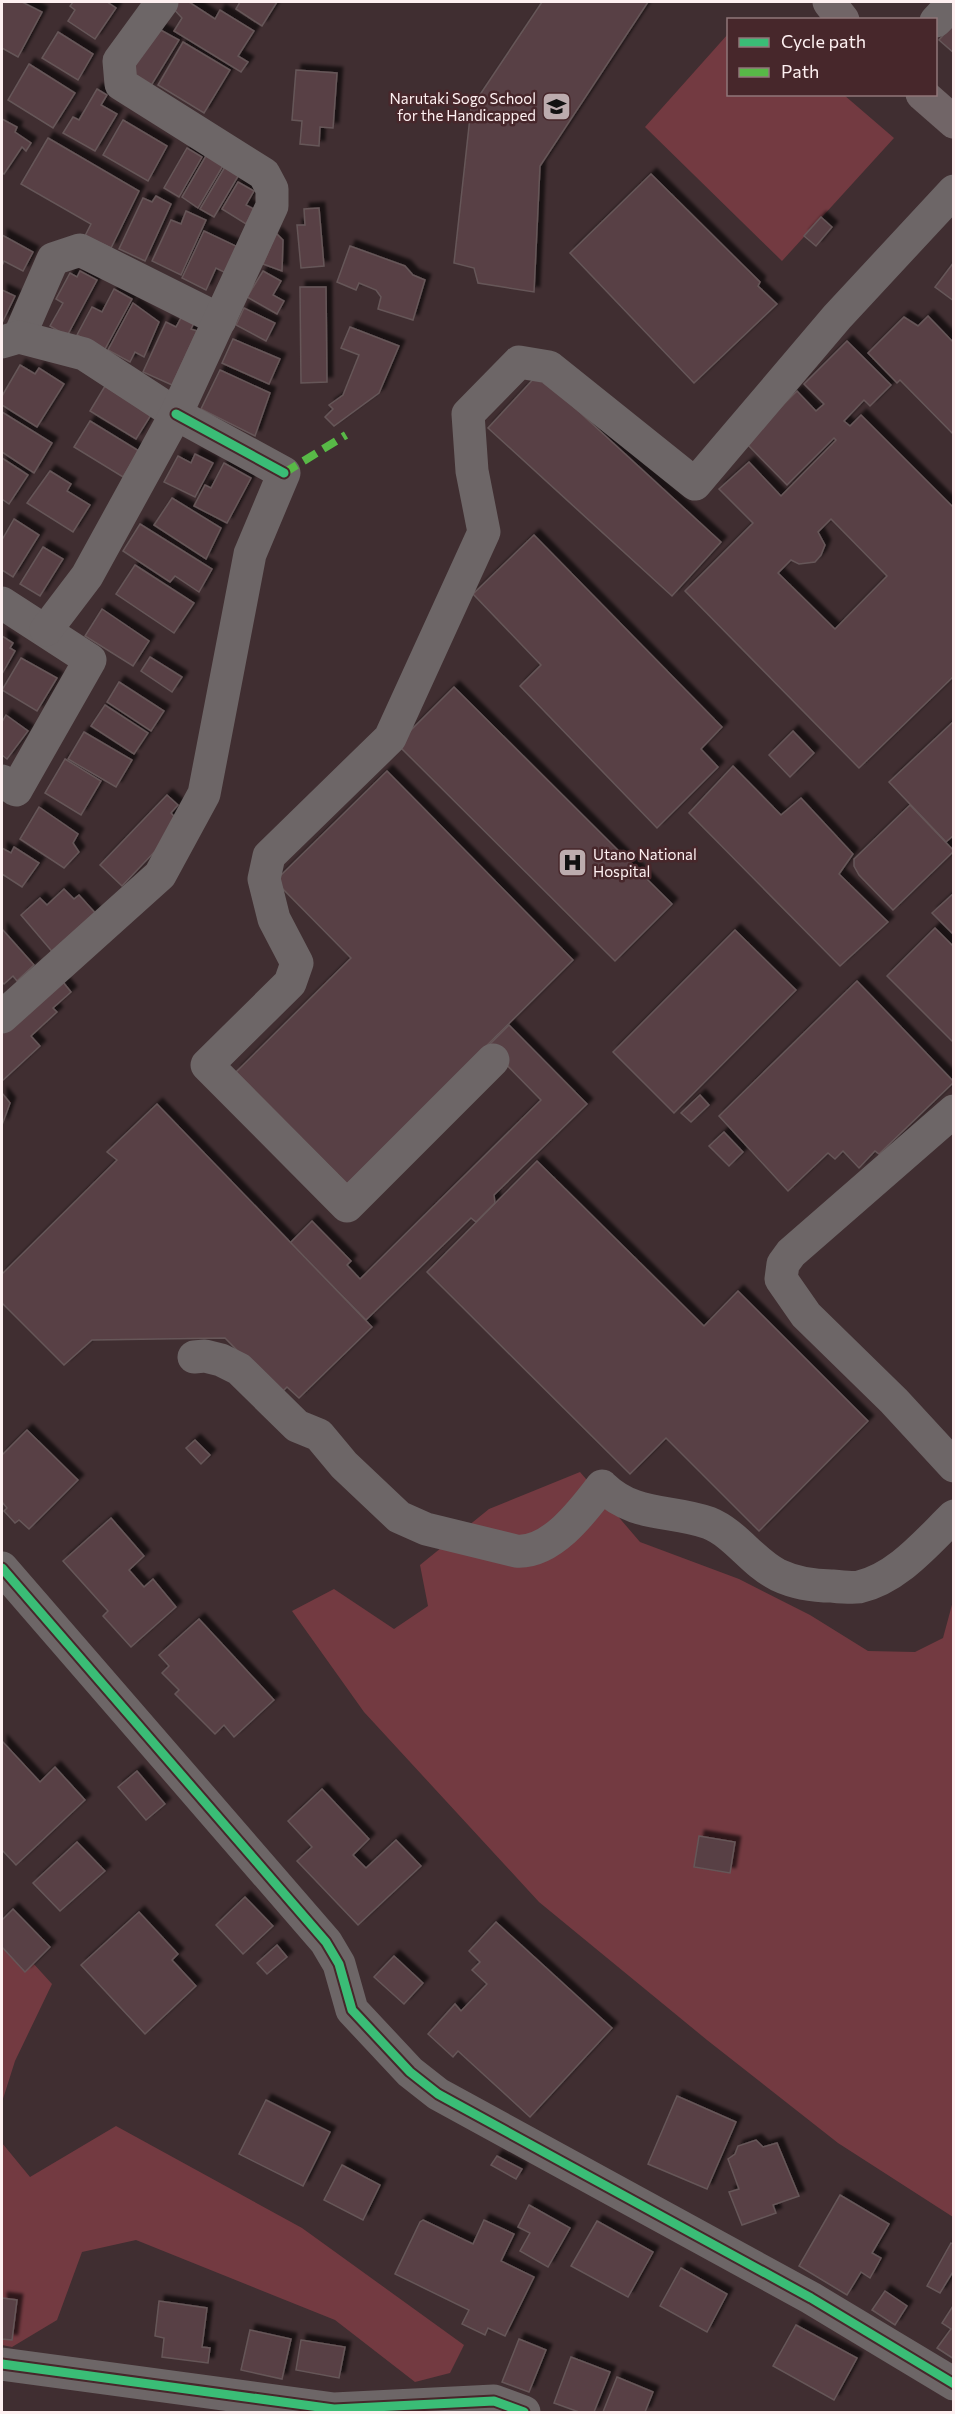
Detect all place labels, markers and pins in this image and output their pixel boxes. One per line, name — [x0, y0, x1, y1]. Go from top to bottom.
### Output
place label: Narutaki Sogo School for the Handicapped — [390, 89, 536, 124]
school or university icon: Narutaki Sogo School for the Handicapped — [541, 91, 573, 123]
place label: Utano National Hospital — [593, 845, 697, 880]
hospital icon: Utano National Hospital — [556, 847, 588, 879]

